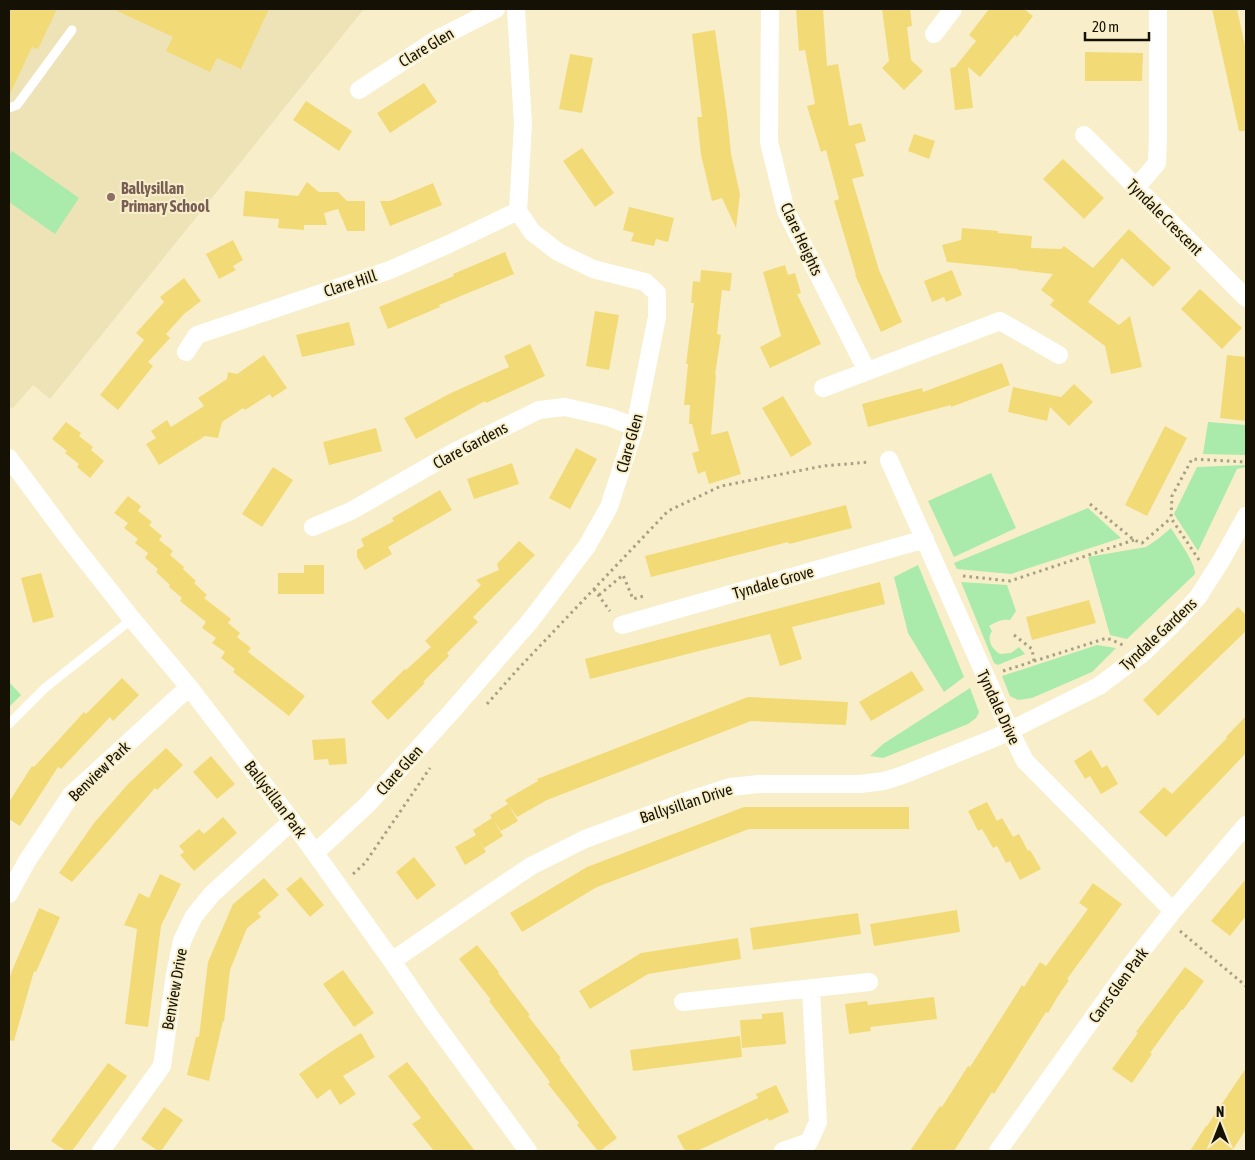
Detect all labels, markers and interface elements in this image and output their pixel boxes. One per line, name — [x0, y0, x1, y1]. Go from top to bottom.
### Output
scale bar — [1085, 10, 1149, 42]
text: 20 m — [1092, 18, 1119, 35]
street label: Clare Glen — [395, 24, 457, 70]
street label: Tyndale Crescent — [1123, 175, 1207, 260]
place label: Ballysillan Primary School — [121, 179, 210, 215]
marker: Ballysillan Primary School — [105, 191, 117, 203]
street label: Clare Heights — [776, 200, 827, 279]
street label: Clare Hill — [321, 266, 379, 300]
street label: Clare Glen — [612, 411, 646, 475]
street label: Clare Gardens — [430, 418, 511, 472]
street label: Tyndale Grove — [730, 562, 816, 603]
street label: Tyndale Gardens — [1116, 594, 1201, 675]
street label: Tyndale Drive — [973, 667, 1024, 748]
street label: Benview Park — [65, 737, 133, 805]
street label: Clare Glen — [372, 741, 426, 799]
street label: Ballysillan Park — [240, 757, 311, 842]
street label: Ballysillan Drive — [637, 780, 735, 827]
street label: Carrs Glen Park — [1085, 944, 1151, 1026]
street label: Benview Drive — [158, 947, 190, 1031]
north arrow — [1195, 1100, 1245, 1150]
text: N — [1216, 1104, 1224, 1120]

